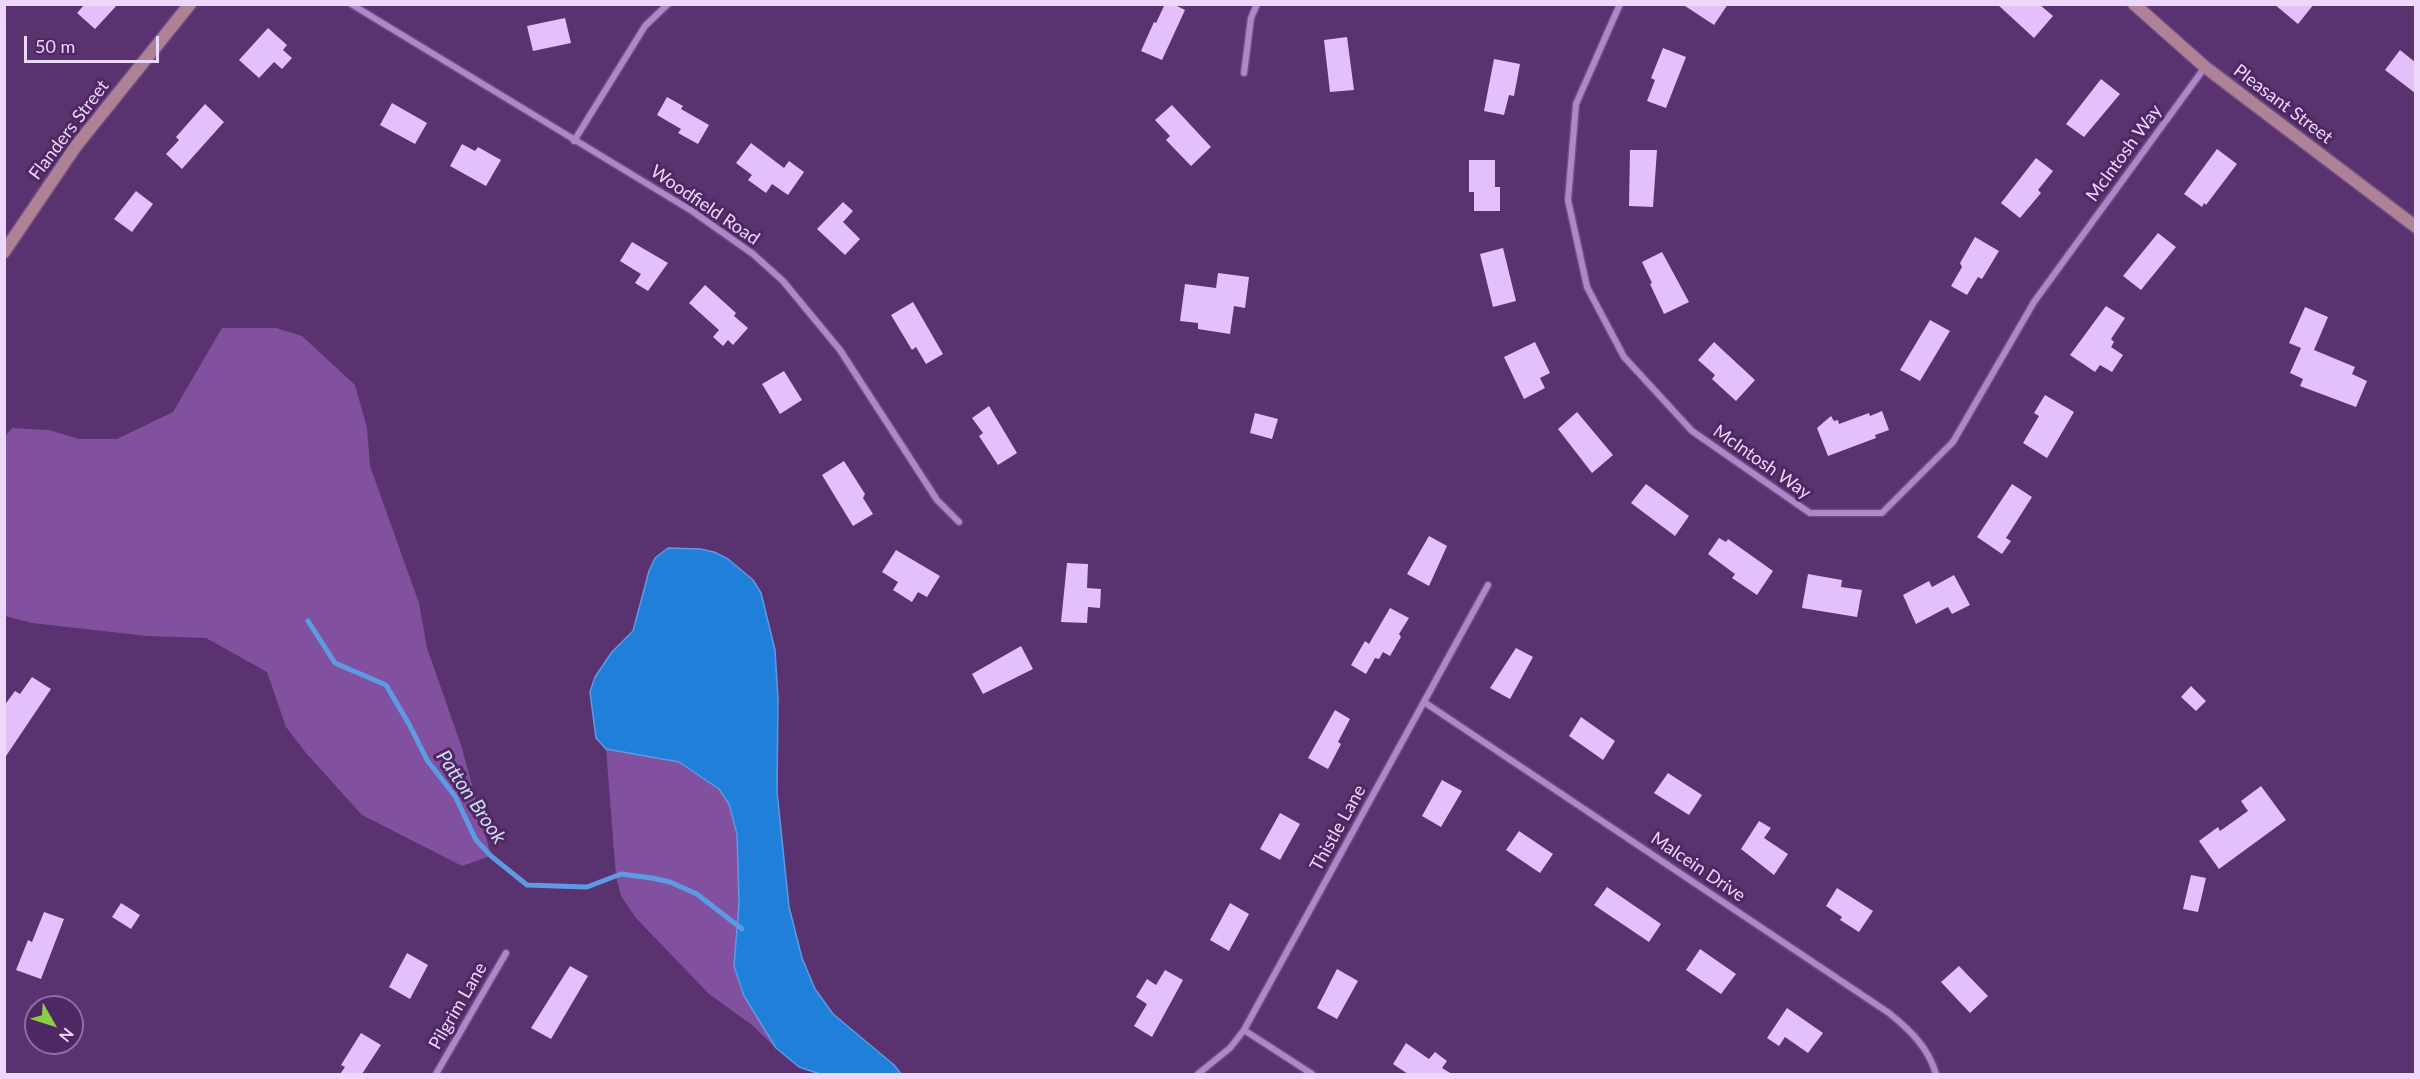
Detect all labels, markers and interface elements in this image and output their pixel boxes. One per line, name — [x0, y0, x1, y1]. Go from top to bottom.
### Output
scale bar — [27, 24, 162, 62]
text: 50 m — [35, 35, 75, 57]
street label: Pleasant Street — [2229, 60, 2337, 148]
street label: Flanders Street — [25, 76, 113, 184]
street label: McIntosh Way — [2082, 100, 2166, 206]
street label: Woodfield Road — [646, 161, 764, 249]
street label: McIntosh Way — [1709, 420, 1815, 504]
water label: Patton Brook — [431, 746, 511, 848]
street label: Thistle Lane — [1305, 781, 1371, 875]
street label: Malcein Drive — [1647, 827, 1749, 907]
street label: Pilgrim Lane — [424, 959, 492, 1053]
north arrow — [24, 995, 84, 1055]
text: N — [56, 1025, 78, 1046]

